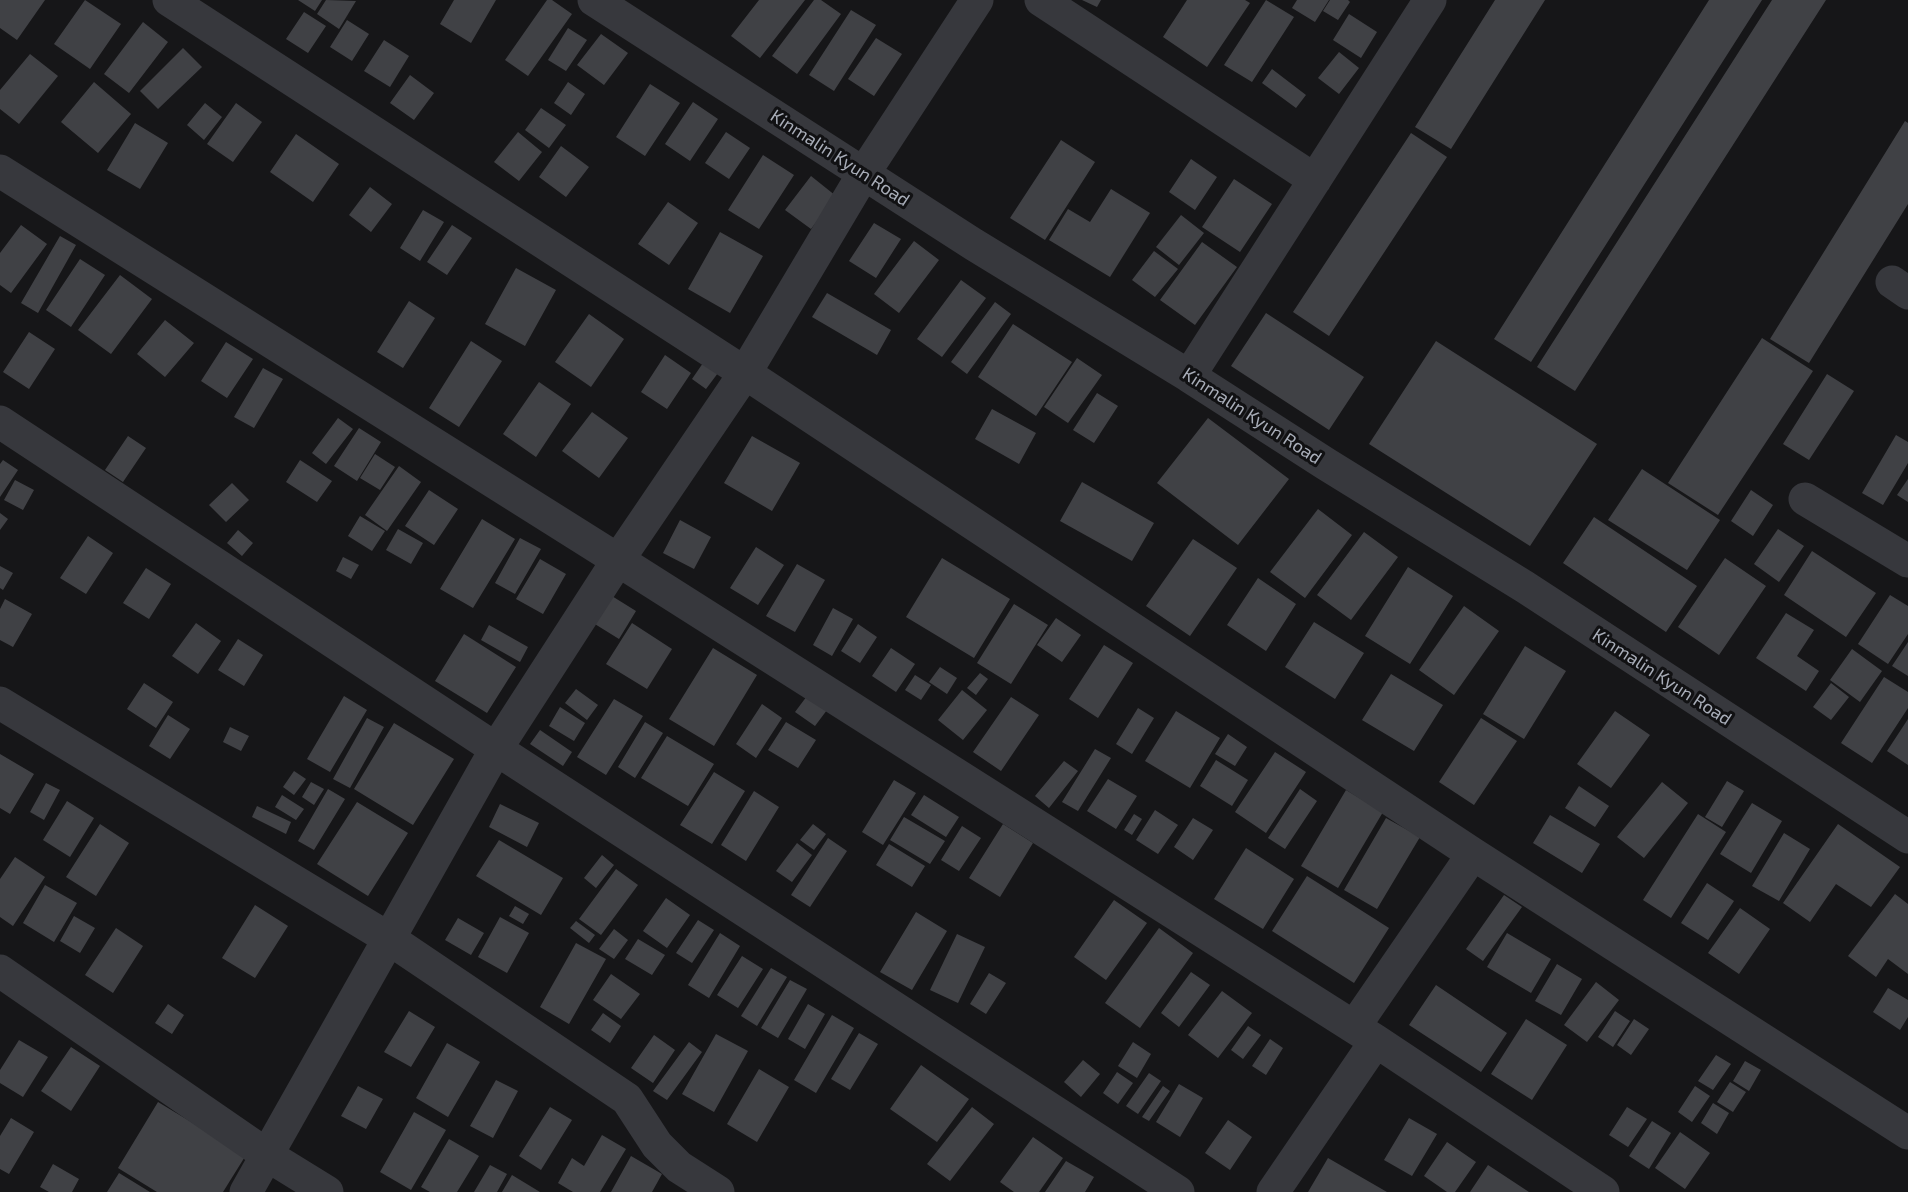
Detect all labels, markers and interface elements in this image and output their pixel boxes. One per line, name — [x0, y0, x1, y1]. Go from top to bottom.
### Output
street label: Kinmalin Kyun Road — [766, 105, 914, 211]
street label: Kinmalin Kyun Road — [1178, 363, 1326, 469]
street label: Kinmalin Kyun Road — [1588, 624, 1736, 730]

